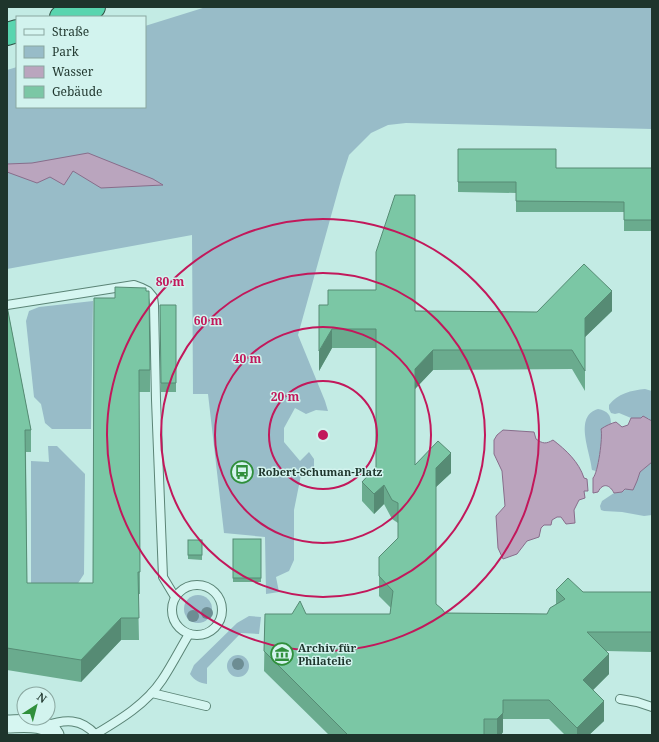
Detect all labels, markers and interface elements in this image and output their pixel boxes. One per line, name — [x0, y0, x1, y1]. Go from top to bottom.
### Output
legend — [16, 16, 146, 108]
text: Straße — [52, 23, 89, 40]
text: Park — [52, 43, 80, 60]
text: Wasser — [52, 63, 94, 80]
text: Gebäude — [52, 83, 103, 100]
text: 80 m — [156, 273, 184, 290]
text: 60 m — [194, 312, 222, 329]
text: 40 m — [233, 350, 261, 367]
text: 20 m — [271, 388, 299, 405]
centre of rings — [316, 428, 330, 442]
bus stop icon: Robert-Schuman-Platz — [229, 459, 255, 485]
place label: Robert-Schuman-Platz — [258, 464, 383, 479]
place label: Archiv für Philatelie — [298, 640, 356, 668]
museum icon: Archiv für Philatelie — [269, 641, 295, 667]
north arrow — [16, 686, 56, 726]
text: N — [34, 689, 50, 706]

